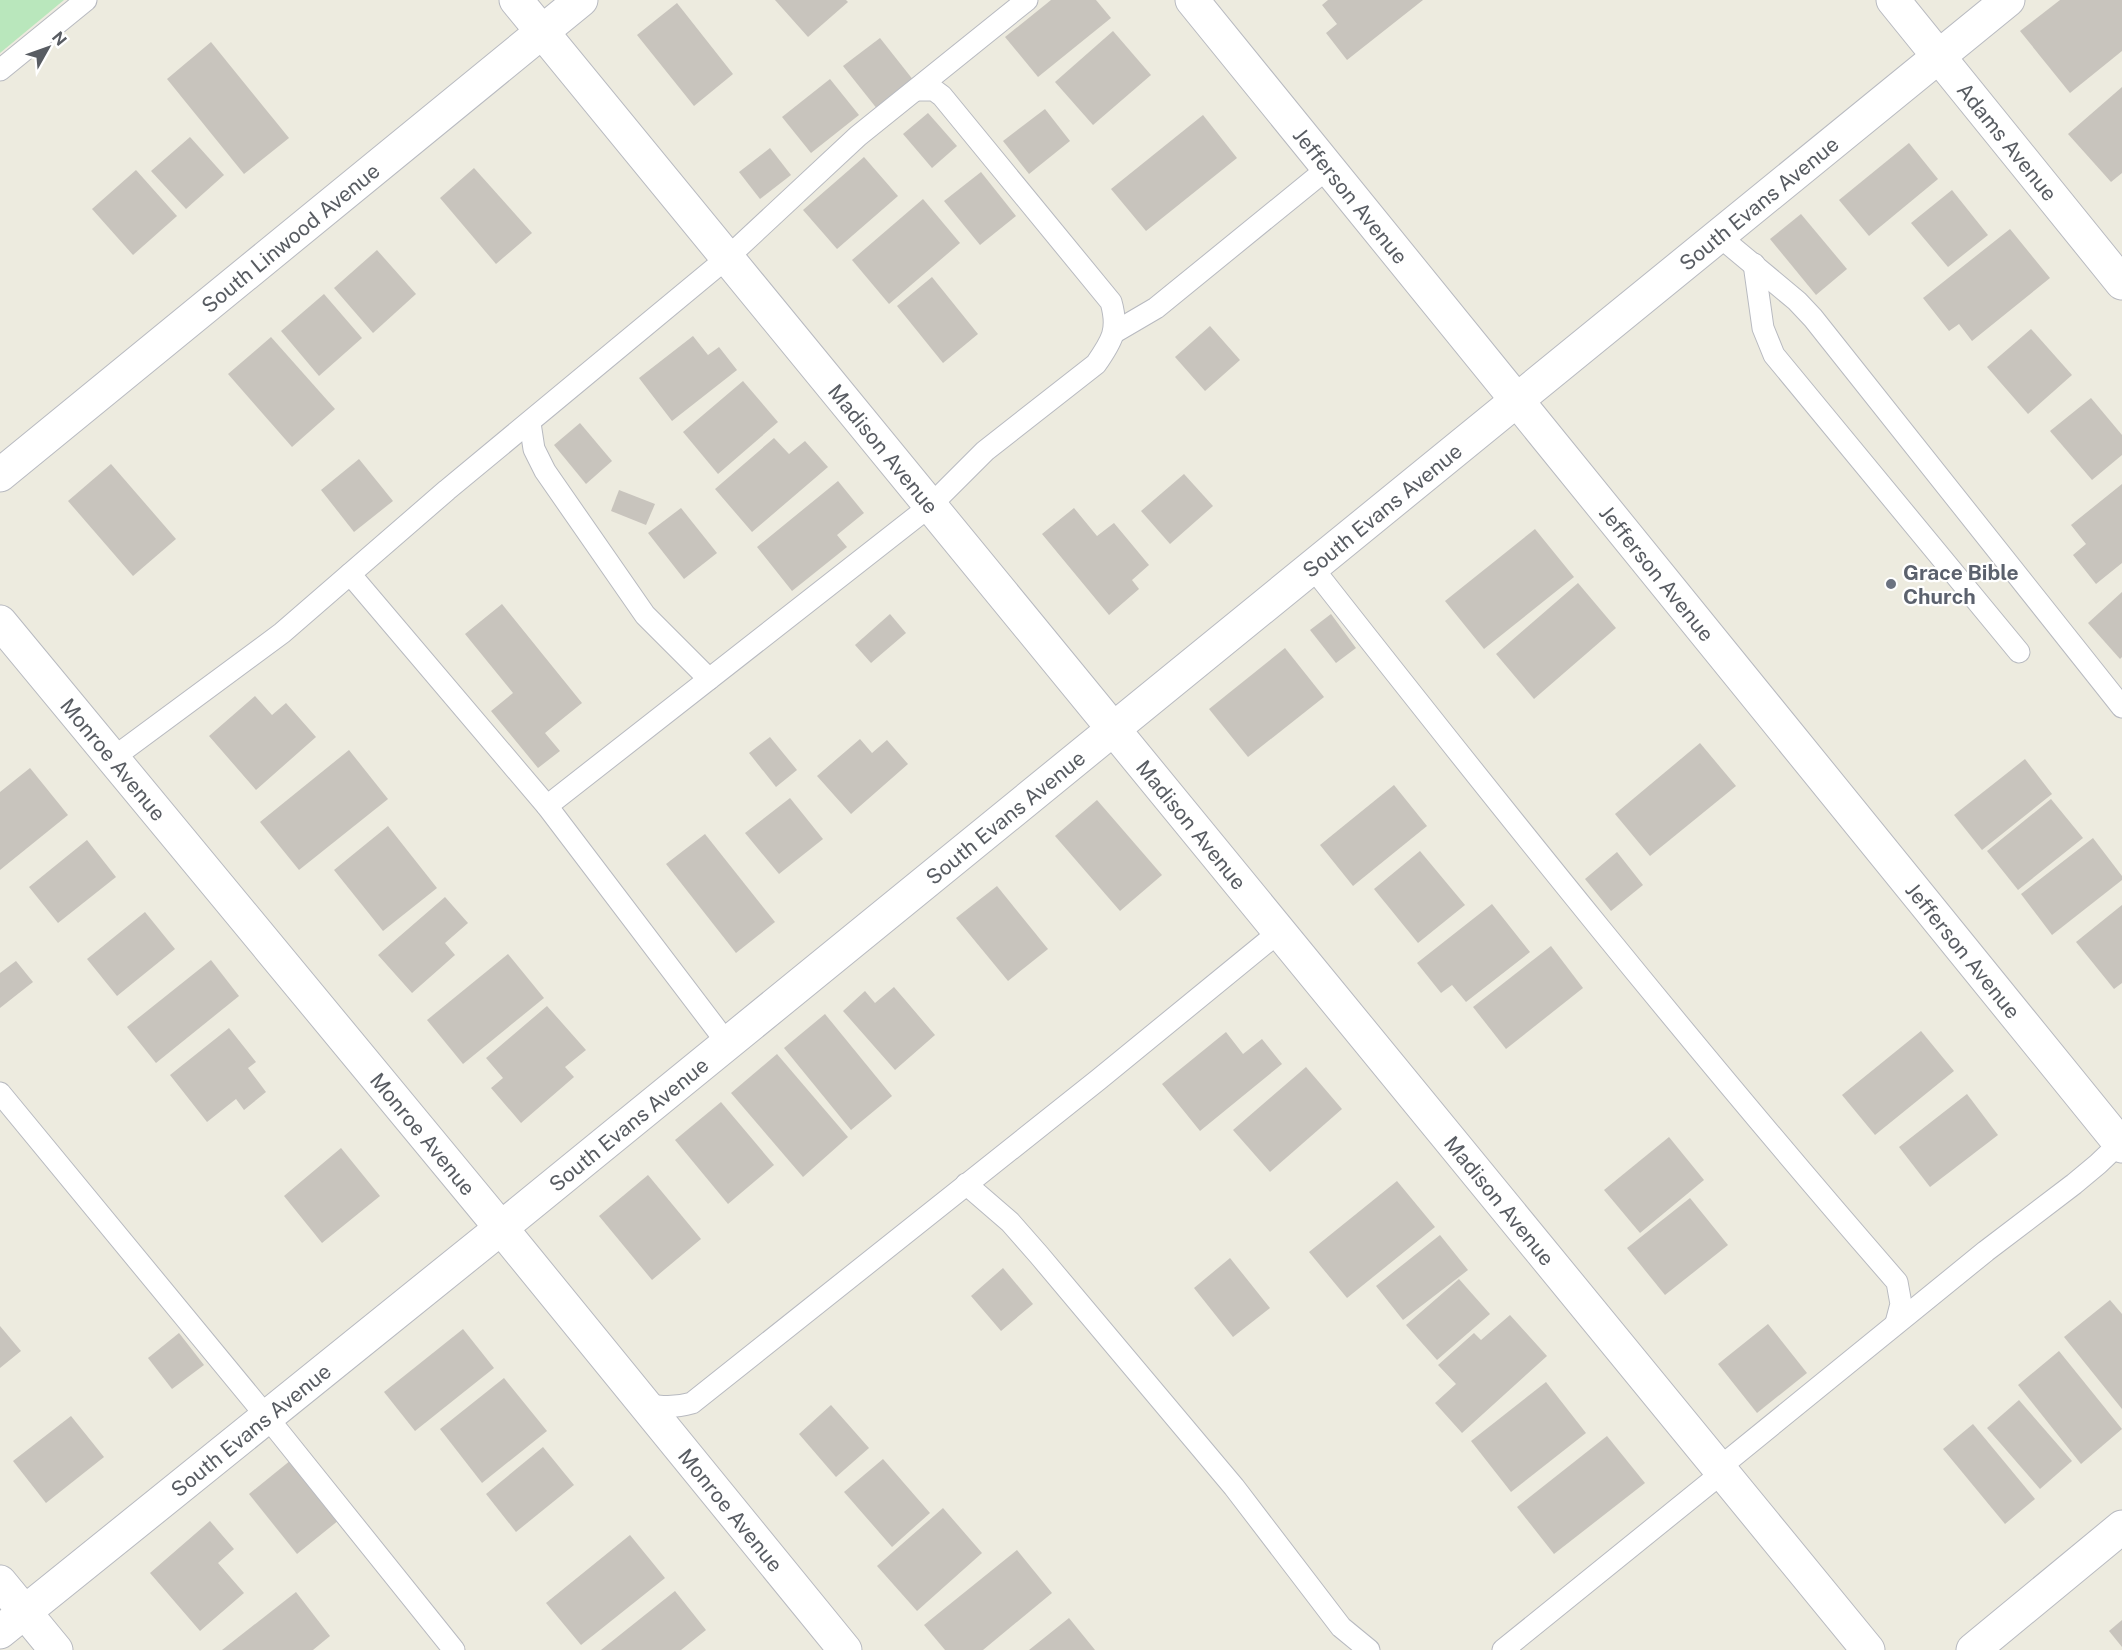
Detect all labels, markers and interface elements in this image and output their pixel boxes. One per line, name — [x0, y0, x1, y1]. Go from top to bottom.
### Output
north arrow — [18, 18, 78, 78]
text: N — [48, 28, 70, 50]
street label: Adams Avenue — [1952, 77, 2063, 206]
street label: Jefferson Avenue — [1288, 123, 1413, 269]
street label: South Evans Avenue — [1674, 131, 1843, 275]
street label: South Linwood Avenue — [196, 158, 384, 318]
street label: Madison Avenue — [823, 379, 944, 518]
street label: South Evans Avenue — [1297, 438, 1467, 582]
street label: Jefferson Avenue — [1595, 500, 1720, 646]
place label: Grace Bible Church — [1903, 560, 2019, 609]
marker: Grace Bible Church — [1884, 577, 1898, 591]
street label: Monroe Avenue — [56, 693, 171, 826]
street label: South Evans Avenue — [921, 745, 1090, 889]
street label: Madison Avenue — [1131, 755, 1252, 894]
street label: Jefferson Avenue — [1901, 877, 2026, 1023]
street label: South Evans Avenue — [544, 1052, 713, 1196]
street label: Monroe Avenue — [365, 1067, 481, 1200]
street label: Madison Avenue — [1439, 1131, 1560, 1270]
street label: South Evans Avenue — [166, 1358, 336, 1502]
street label: Monroe Avenue — [673, 1443, 788, 1577]

